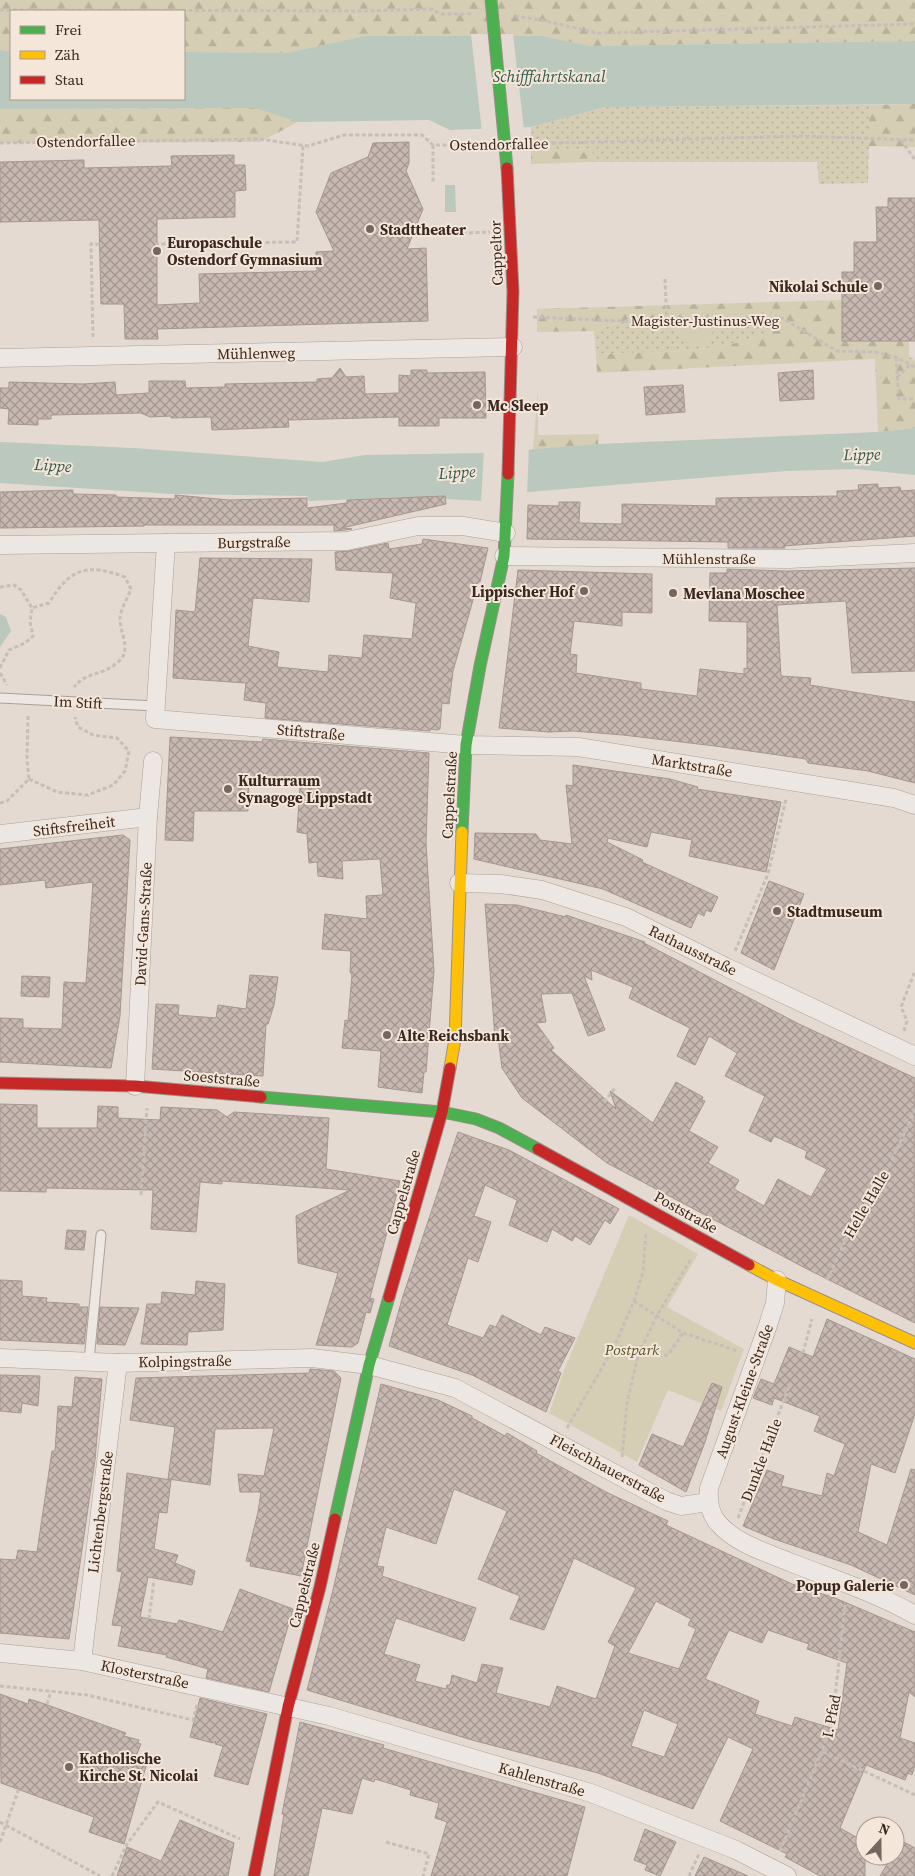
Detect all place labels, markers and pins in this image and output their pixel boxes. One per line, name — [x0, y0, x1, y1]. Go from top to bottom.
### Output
place label: Stadttheater — [380, 219, 466, 240]
marker: Stadttheater — [364, 223, 376, 235]
place label: Europaschule Ostendorf Gymnasium — [167, 232, 323, 270]
marker: Europaschule Ostendorf Gymnasium — [151, 245, 163, 257]
place label: Nikolai Schule — [769, 276, 868, 297]
marker: Nikolai Schule — [872, 280, 884, 292]
place label: Mc Sleep — [487, 395, 549, 416]
marker: Mc Sleep — [471, 399, 483, 411]
place label: Lippischer Hof — [471, 581, 576, 602]
place label: Mevlana Moschee — [683, 583, 805, 604]
marker: Lippischer Hof — [578, 585, 590, 597]
marker: Mevlana Moschee — [667, 587, 679, 599]
place label: Kulturraum Synagoge Lippstadt — [238, 770, 373, 808]
marker: Kulturraum Synagoge Lippstadt — [222, 783, 234, 795]
place label: Stadtmuseum — [787, 901, 883, 922]
marker: Stadtmuseum — [771, 905, 783, 917]
place label: Alte Reichsbank — [397, 1025, 509, 1046]
marker: Alte Reichsbank — [381, 1029, 393, 1041]
place label: Popup Galerie — [796, 1575, 894, 1596]
marker: Popup Galerie — [898, 1579, 910, 1591]
place label: Katholische Kirche St. Nicolai — [79, 1748, 198, 1786]
marker: Katholische Kirche St. Nicolai — [63, 1761, 75, 1773]

